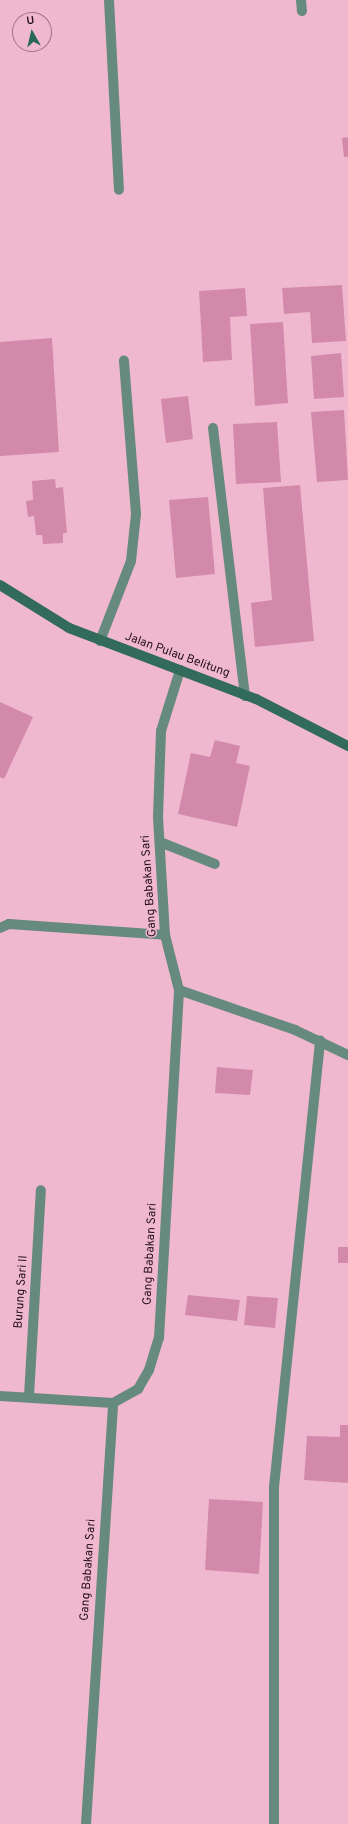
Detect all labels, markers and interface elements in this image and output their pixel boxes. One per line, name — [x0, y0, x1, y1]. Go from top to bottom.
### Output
north arrow — [12, 12, 52, 52]
text: U — [26, 14, 35, 29]
street label: Jalan Pulau Belitung — [123, 630, 231, 682]
street label: Gang Babakan Sari — [139, 835, 161, 937]
street label: Gang Babakan Sari — [141, 1203, 161, 1305]
street label: Burung Sari II — [12, 1255, 32, 1329]
street label: Gang Babakan Sari — [78, 1519, 100, 1621]

